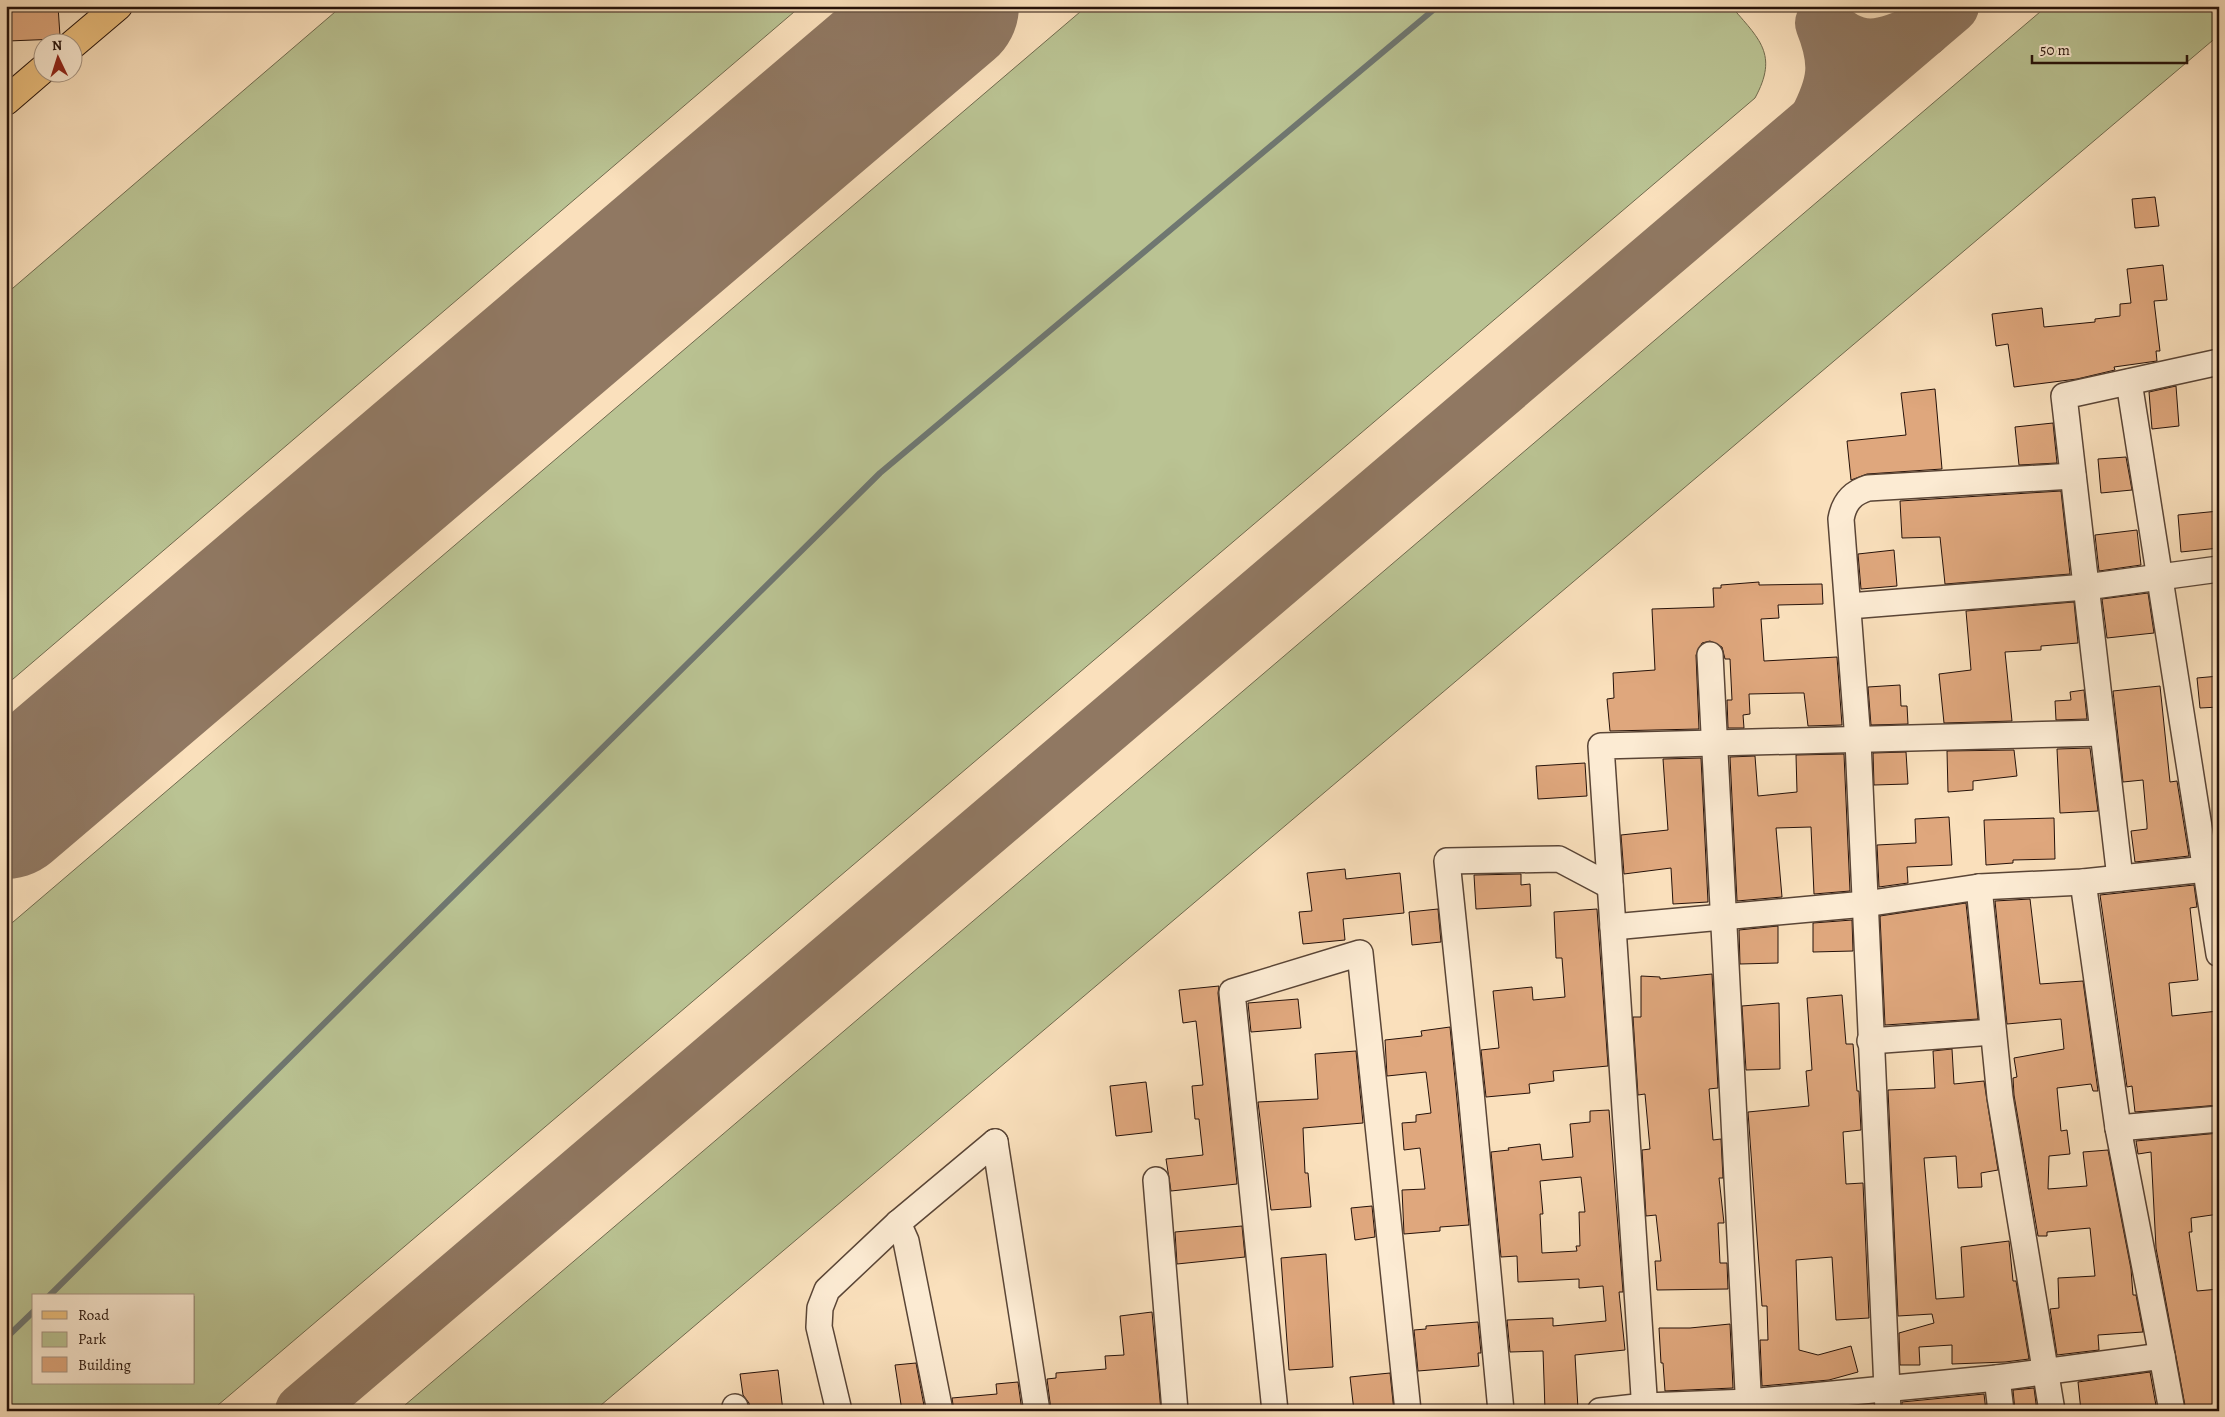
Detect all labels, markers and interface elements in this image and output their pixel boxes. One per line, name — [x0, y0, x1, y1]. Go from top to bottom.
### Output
north arrow — [32, 32, 82, 82]
scale bar — [2032, 32, 2188, 64]
text: N — [51, 36, 63, 55]
text: 50 m — [2040, 40, 2070, 60]
legend — [32, 1294, 195, 1384]
text: Road — [78, 1305, 110, 1325]
text: Park — [78, 1329, 107, 1349]
text: Building — [78, 1355, 131, 1375]

